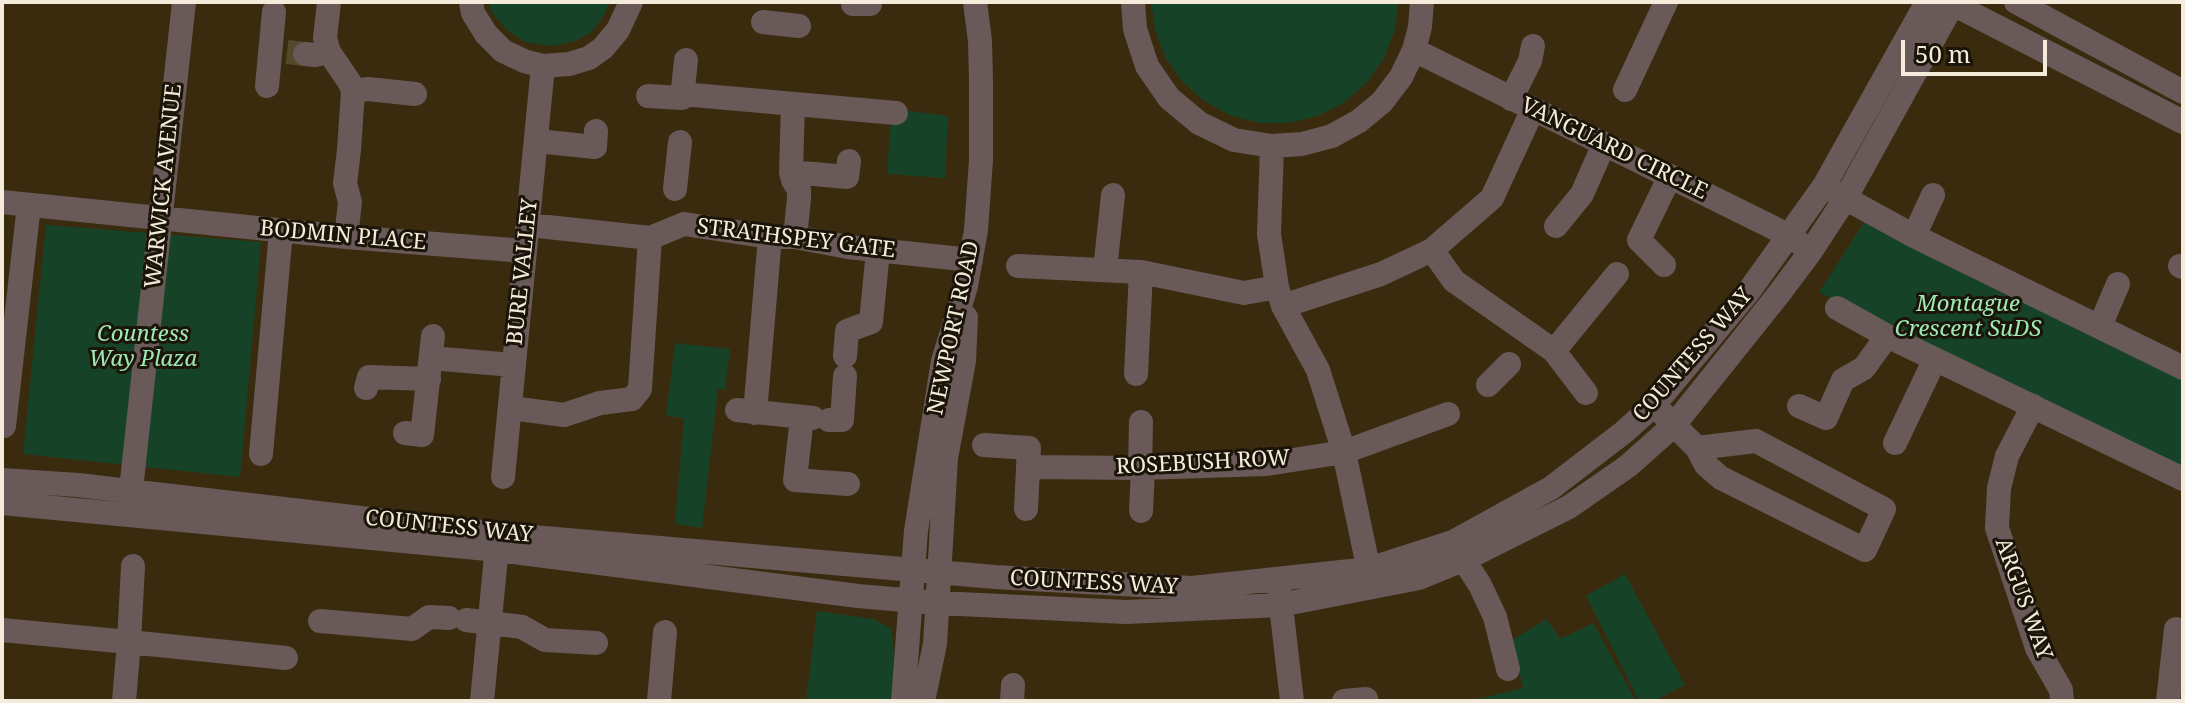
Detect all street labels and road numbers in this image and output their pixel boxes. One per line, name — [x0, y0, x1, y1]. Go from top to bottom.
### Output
street label: WARWICK AVENUE — [140, 83, 188, 289]
street label: VANGUARD CIRCLE — [1516, 92, 1712, 206]
street label: BURE VALLEY — [502, 197, 544, 347]
street label: STRATHSPEY GATE — [695, 214, 897, 264]
street label: BODMIN PLACE — [259, 216, 427, 256]
street label: NEWPORT ROAD — [923, 239, 985, 417]
street label: COUNTESS WAY — [1628, 283, 1758, 427]
street label: ROSEBUSH ROW — [1115, 445, 1291, 481]
street label: COUNTESS WAY — [364, 505, 534, 549]
street label: ARGUS WAY — [1989, 534, 2057, 664]
street label: COUNTESS WAY — [1009, 565, 1179, 601]

